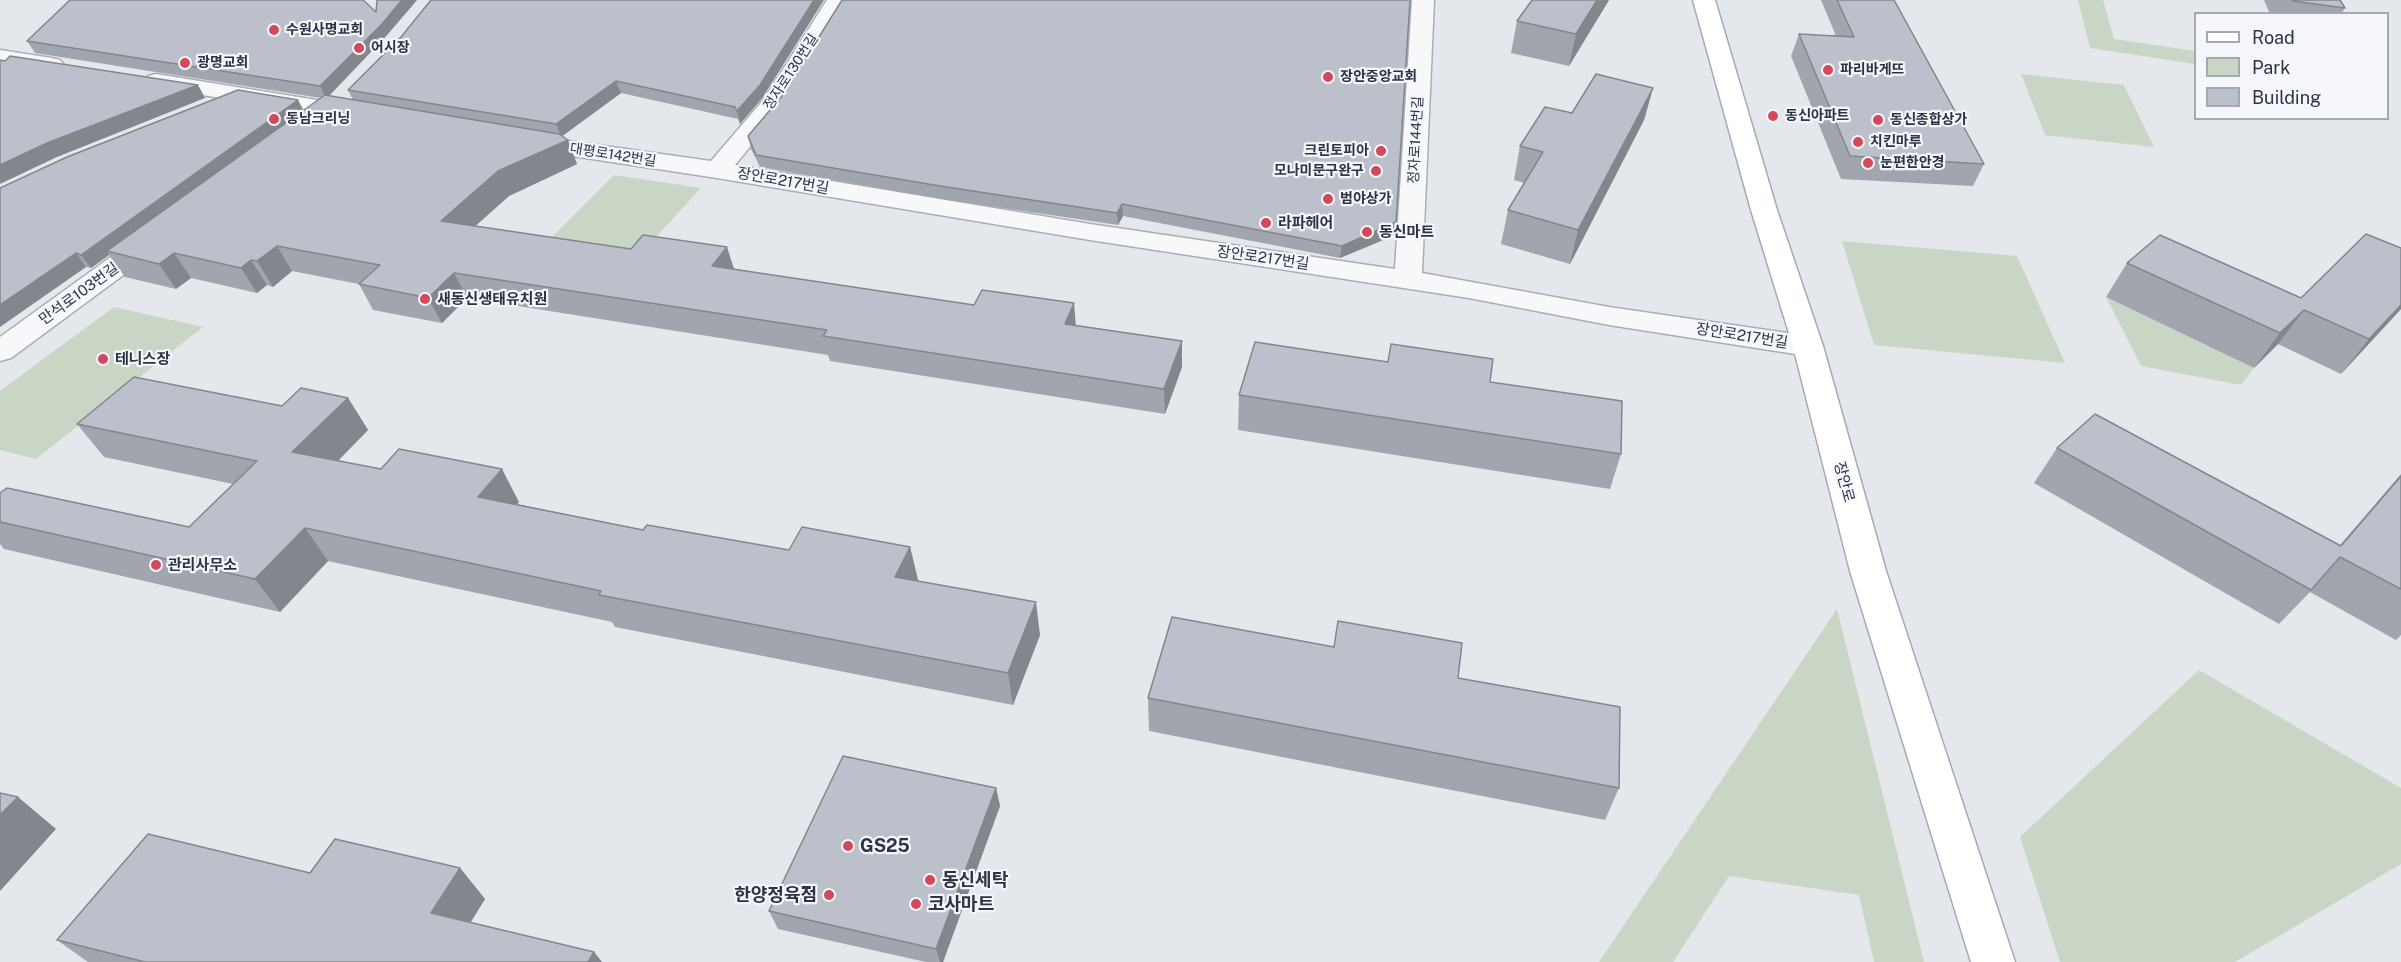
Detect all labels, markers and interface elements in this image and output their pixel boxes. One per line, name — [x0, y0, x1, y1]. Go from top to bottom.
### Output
legend — [2194, 12, 2389, 120]
place label: 수원사명교회 — [286, 22, 363, 38]
marker: 수원사명교회 — [267, 23, 281, 37]
text: Road — [2252, 27, 2295, 48]
street label: 정자로130번길 — [760, 31, 822, 113]
place label: 어시장 — [371, 40, 410, 56]
marker: 어시장 — [352, 41, 366, 55]
place label: 광명교회 — [197, 55, 249, 71]
marker: 광명교회 — [178, 56, 192, 70]
text: Park — [2252, 57, 2290, 78]
place label: 파리바게뜨 — [1840, 62, 1904, 78]
marker: 파리바게뜨 — [1821, 63, 1835, 77]
place label: 장안중앙교회 — [1340, 69, 1417, 85]
marker: 장안중앙교회 — [1321, 70, 1335, 84]
text: Building — [2252, 87, 2321, 108]
street label: 정자로144번길 — [1405, 96, 1427, 184]
place label: 동신아파트 — [1785, 108, 1849, 124]
marker: 동신아파트 — [1766, 109, 1780, 123]
place label: 동남크리닝 — [286, 111, 350, 127]
marker: 동남크리닝 — [267, 112, 281, 126]
place label: 동신종합상가 — [1890, 112, 1967, 128]
marker: 동신종합상가 — [1871, 113, 1885, 127]
place label: 치킨마루 — [1870, 134, 1922, 150]
marker: 치킨마루 — [1851, 135, 1865, 149]
street label: 대평로142번길 — [569, 140, 657, 170]
place label: 크린토피아 — [1305, 143, 1369, 159]
marker: 크린토피아 — [1374, 144, 1388, 158]
place label: 눈편한안경 — [1880, 155, 1944, 171]
marker: 눈편한안경 — [1861, 156, 1875, 170]
place label: 모나미문구완구 — [1274, 163, 1364, 179]
street label: 장안로217번길 — [736, 164, 830, 198]
marker: 모나미문구완구 — [1369, 164, 1383, 178]
place label: 범야상가 — [1340, 191, 1392, 207]
marker: 범야상가 — [1321, 192, 1335, 206]
place label: 라파헤어 — [1278, 214, 1333, 232]
marker: 라파헤어 — [1259, 216, 1273, 230]
place label: 동신마트 — [1379, 223, 1434, 241]
marker: 동신마트 — [1360, 225, 1374, 239]
street label: 장안로217번길 — [1216, 243, 1310, 273]
street label: 만석로103번길 — [36, 259, 122, 329]
place label: 새동신생태유치원 — [437, 290, 547, 308]
marker: 새동신생태유치원 — [418, 292, 432, 306]
street label: 장안로217번길 — [1695, 320, 1789, 352]
place label: 테니스장 — [115, 350, 170, 368]
marker: 테니스장 — [96, 352, 110, 366]
street label: 장안로 — [1830, 460, 1858, 504]
place label: 관리사무소 — [168, 556, 237, 574]
marker: 관리사무소 — [149, 558, 163, 572]
place label: GS25 — [860, 835, 910, 857]
marker: GS25 — [841, 839, 855, 853]
place label: 동신세탁 — [942, 869, 1008, 891]
marker: 동신세탁 — [923, 873, 937, 887]
place label: 한양정육점 — [734, 884, 817, 906]
marker: 한양정육점 — [822, 888, 836, 902]
place label: 코사마트 — [928, 893, 994, 915]
marker: 코사마트 — [909, 897, 923, 911]

